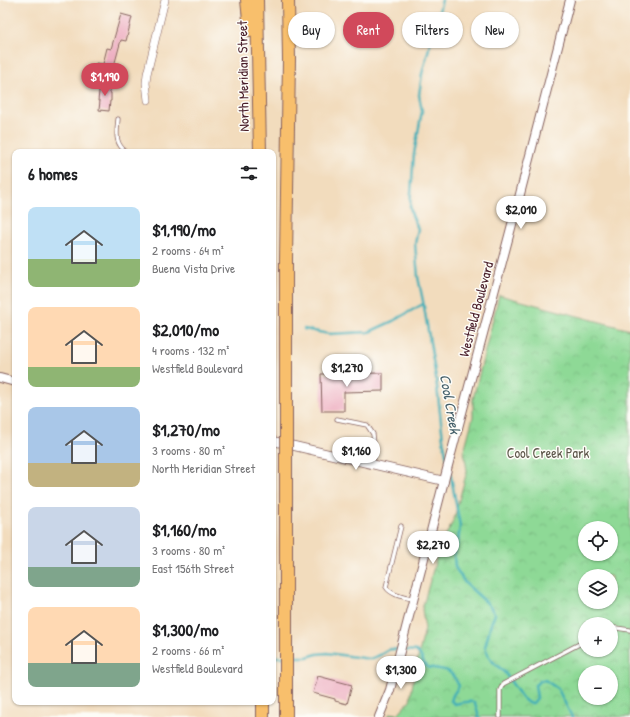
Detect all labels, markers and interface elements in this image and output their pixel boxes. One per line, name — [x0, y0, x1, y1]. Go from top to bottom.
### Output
chip: Buy — [288, 12, 335, 48]
chip: Rent — [343, 12, 394, 48]
chip: Filters — [402, 12, 463, 48]
chip: New — [471, 12, 519, 48]
street label: North Meridian Street — [232, 20, 253, 132]
pin: $1,190 — [72, 63, 138, 97]
text: $1,190 — [90, 67, 120, 85]
text: 6 homes — [28, 162, 78, 185]
icon: filters — [238, 162, 260, 184]
pin: $2,010 — [488, 196, 554, 230]
text: $2,010 — [505, 200, 537, 218]
text: $1,190/mo — [152, 218, 216, 241]
icon: home — [60, 223, 108, 271]
text: 2 rooms · 64 m² — [152, 241, 224, 259]
text: Buena Vista Drive — [152, 259, 235, 277]
street label: Westfield Boulevard — [454, 259, 497, 358]
text: $2,010/mo — [152, 318, 219, 341]
icon: home — [60, 323, 108, 371]
text: 4 rooms · 132 m² — [152, 341, 229, 359]
pin: $1,270 — [314, 354, 380, 388]
text: $1,270 — [331, 358, 363, 376]
text: Westfield Boulevard — [152, 359, 243, 377]
water label: Cool Creek — [435, 373, 466, 437]
text: $1,270/mo — [152, 418, 220, 441]
icon: home — [60, 423, 108, 471]
pin: $1,160 — [323, 437, 389, 471]
text: 3 rooms · 80 m² — [152, 441, 225, 459]
text: $1,160 — [341, 441, 371, 459]
park label: Cool Creek Park — [507, 443, 589, 462]
text: North Meridian Street — [152, 459, 255, 477]
text: $1,160/mo — [152, 518, 216, 541]
map controls — [578, 521, 618, 705]
button: locate — [578, 521, 618, 561]
icon: home — [60, 523, 108, 571]
pin: $2,270 — [400, 531, 466, 565]
text: $2,270 — [416, 535, 450, 553]
text: 3 rooms · 80 m² — [152, 541, 225, 559]
text: East 156th Street — [152, 559, 234, 577]
button: layers — [578, 569, 618, 609]
button: + — [578, 617, 618, 657]
text: $1,300/mo — [152, 618, 219, 641]
icon: home — [60, 623, 108, 671]
text: 2 rooms · 66 m² — [152, 641, 224, 659]
pin: $1,300 — [368, 656, 434, 690]
text: Westfield Boulevard — [152, 659, 243, 677]
text: $1,300 — [385, 660, 417, 678]
button: − — [578, 665, 618, 705]

